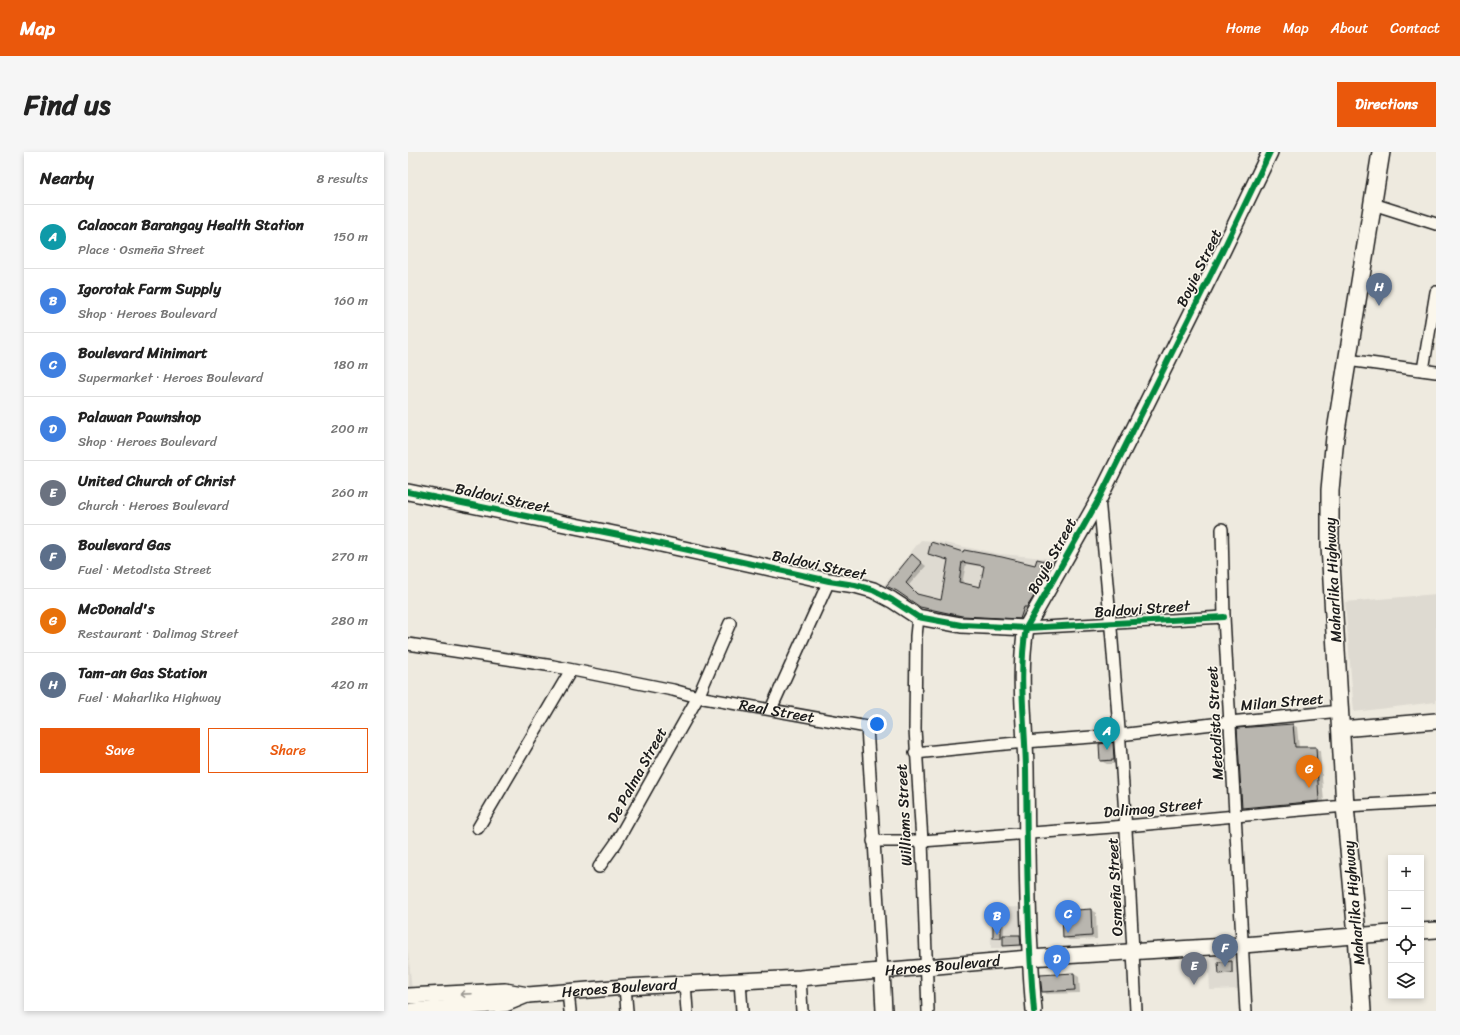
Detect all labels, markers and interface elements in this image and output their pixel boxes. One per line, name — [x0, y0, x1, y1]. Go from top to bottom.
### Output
text: Map — [20, 12, 55, 45]
text: Home — [1226, 16, 1261, 41]
text: Map — [1283, 16, 1309, 41]
text: About — [1331, 16, 1368, 41]
text: Contact — [1390, 16, 1440, 41]
text: Find us — [24, 80, 111, 129]
button: Directions — [1337, 82, 1436, 127]
text: Nearby — [40, 163, 94, 193]
text: 8 results — [316, 167, 368, 190]
text: Calaocan Barangay Health Station — [78, 212, 304, 238]
street label: Boyie Street — [1169, 224, 1229, 312]
text: A — [49, 225, 57, 248]
text: 150 m — [333, 225, 368, 248]
text: Place · Osmeña Street — [78, 238, 205, 261]
pin: H — [1366, 273, 1392, 306]
text: Igorotak Farm Supply — [78, 276, 221, 302]
text: B — [49, 289, 57, 312]
text: 160 m — [333, 289, 368, 312]
text: Shop · Heroes Boulevard — [78, 302, 217, 325]
text: Boulevard Minimart — [78, 340, 207, 366]
text: C — [49, 353, 57, 376]
text: 180 m — [333, 353, 368, 376]
text: Supermarket · Heroes Boulevard — [78, 366, 263, 389]
text: Palawan Pawnshop — [78, 404, 201, 430]
text: D — [49, 417, 57, 440]
text: 200 m — [331, 417, 368, 440]
text: Shop · Heroes Boulevard — [78, 430, 217, 453]
text: United Church of Christ — [78, 468, 235, 494]
street label: Baldovi Street — [453, 475, 552, 521]
text: E — [49, 481, 57, 504]
text: 260 m — [332, 481, 368, 504]
text: Church · Heroes Boulevard — [78, 494, 229, 517]
street label: Boyie Street — [1020, 512, 1084, 599]
street label: Maharlika Highway — [1317, 517, 1349, 643]
text: Boulevard Gas — [78, 532, 171, 558]
street label: Baldovi Street — [770, 542, 869, 588]
text: F — [49, 545, 57, 568]
text: 270 m — [331, 545, 368, 568]
text: Fuel · Metodista Street — [78, 558, 211, 581]
street label: Baldovi Street — [1094, 593, 1191, 625]
text: McDonald's — [78, 596, 155, 622]
text: G — [49, 609, 57, 632]
text: 280 m — [331, 609, 368, 632]
text: Restaurant · Dalimag Street — [78, 622, 238, 645]
text: Tam-an Gas Station — [78, 660, 207, 686]
street label: Metodista Street — [1199, 665, 1231, 781]
text: H — [48, 673, 58, 696]
text: 420 m — [331, 673, 368, 696]
street label: Milan Street — [1239, 685, 1325, 719]
text: Fuel · Maharlika Highway — [78, 686, 221, 709]
street label: Real Street — [737, 692, 817, 731]
your location — [867, 714, 887, 734]
pin: A — [1094, 717, 1120, 750]
street label: De Palma Street — [600, 722, 674, 828]
button: Save — [40, 728, 200, 773]
button: Share — [208, 728, 368, 773]
pin: G — [1296, 755, 1322, 788]
street label: Williams Street — [888, 763, 920, 867]
street label: Dalimag Street — [1103, 791, 1204, 825]
street label: Osmeña Street — [1099, 837, 1131, 937]
street label: Maharlika Highway — [1336, 839, 1372, 966]
map controls — [1388, 855, 1424, 999]
button: + — [1388, 855, 1424, 891]
button: − — [1388, 891, 1424, 927]
pin: C — [1055, 900, 1081, 933]
pin: B — [984, 902, 1010, 935]
button: locate — [1388, 927, 1424, 963]
pin: F — [1212, 934, 1238, 967]
pin: D — [1044, 945, 1070, 978]
street label: Heroes Boulevard — [884, 947, 1002, 984]
pin: E — [1181, 952, 1207, 985]
button: layers — [1388, 963, 1424, 999]
street label: Heroes Boulevard — [561, 971, 679, 1005]
one-way arrow — [460, 990, 473, 998]

